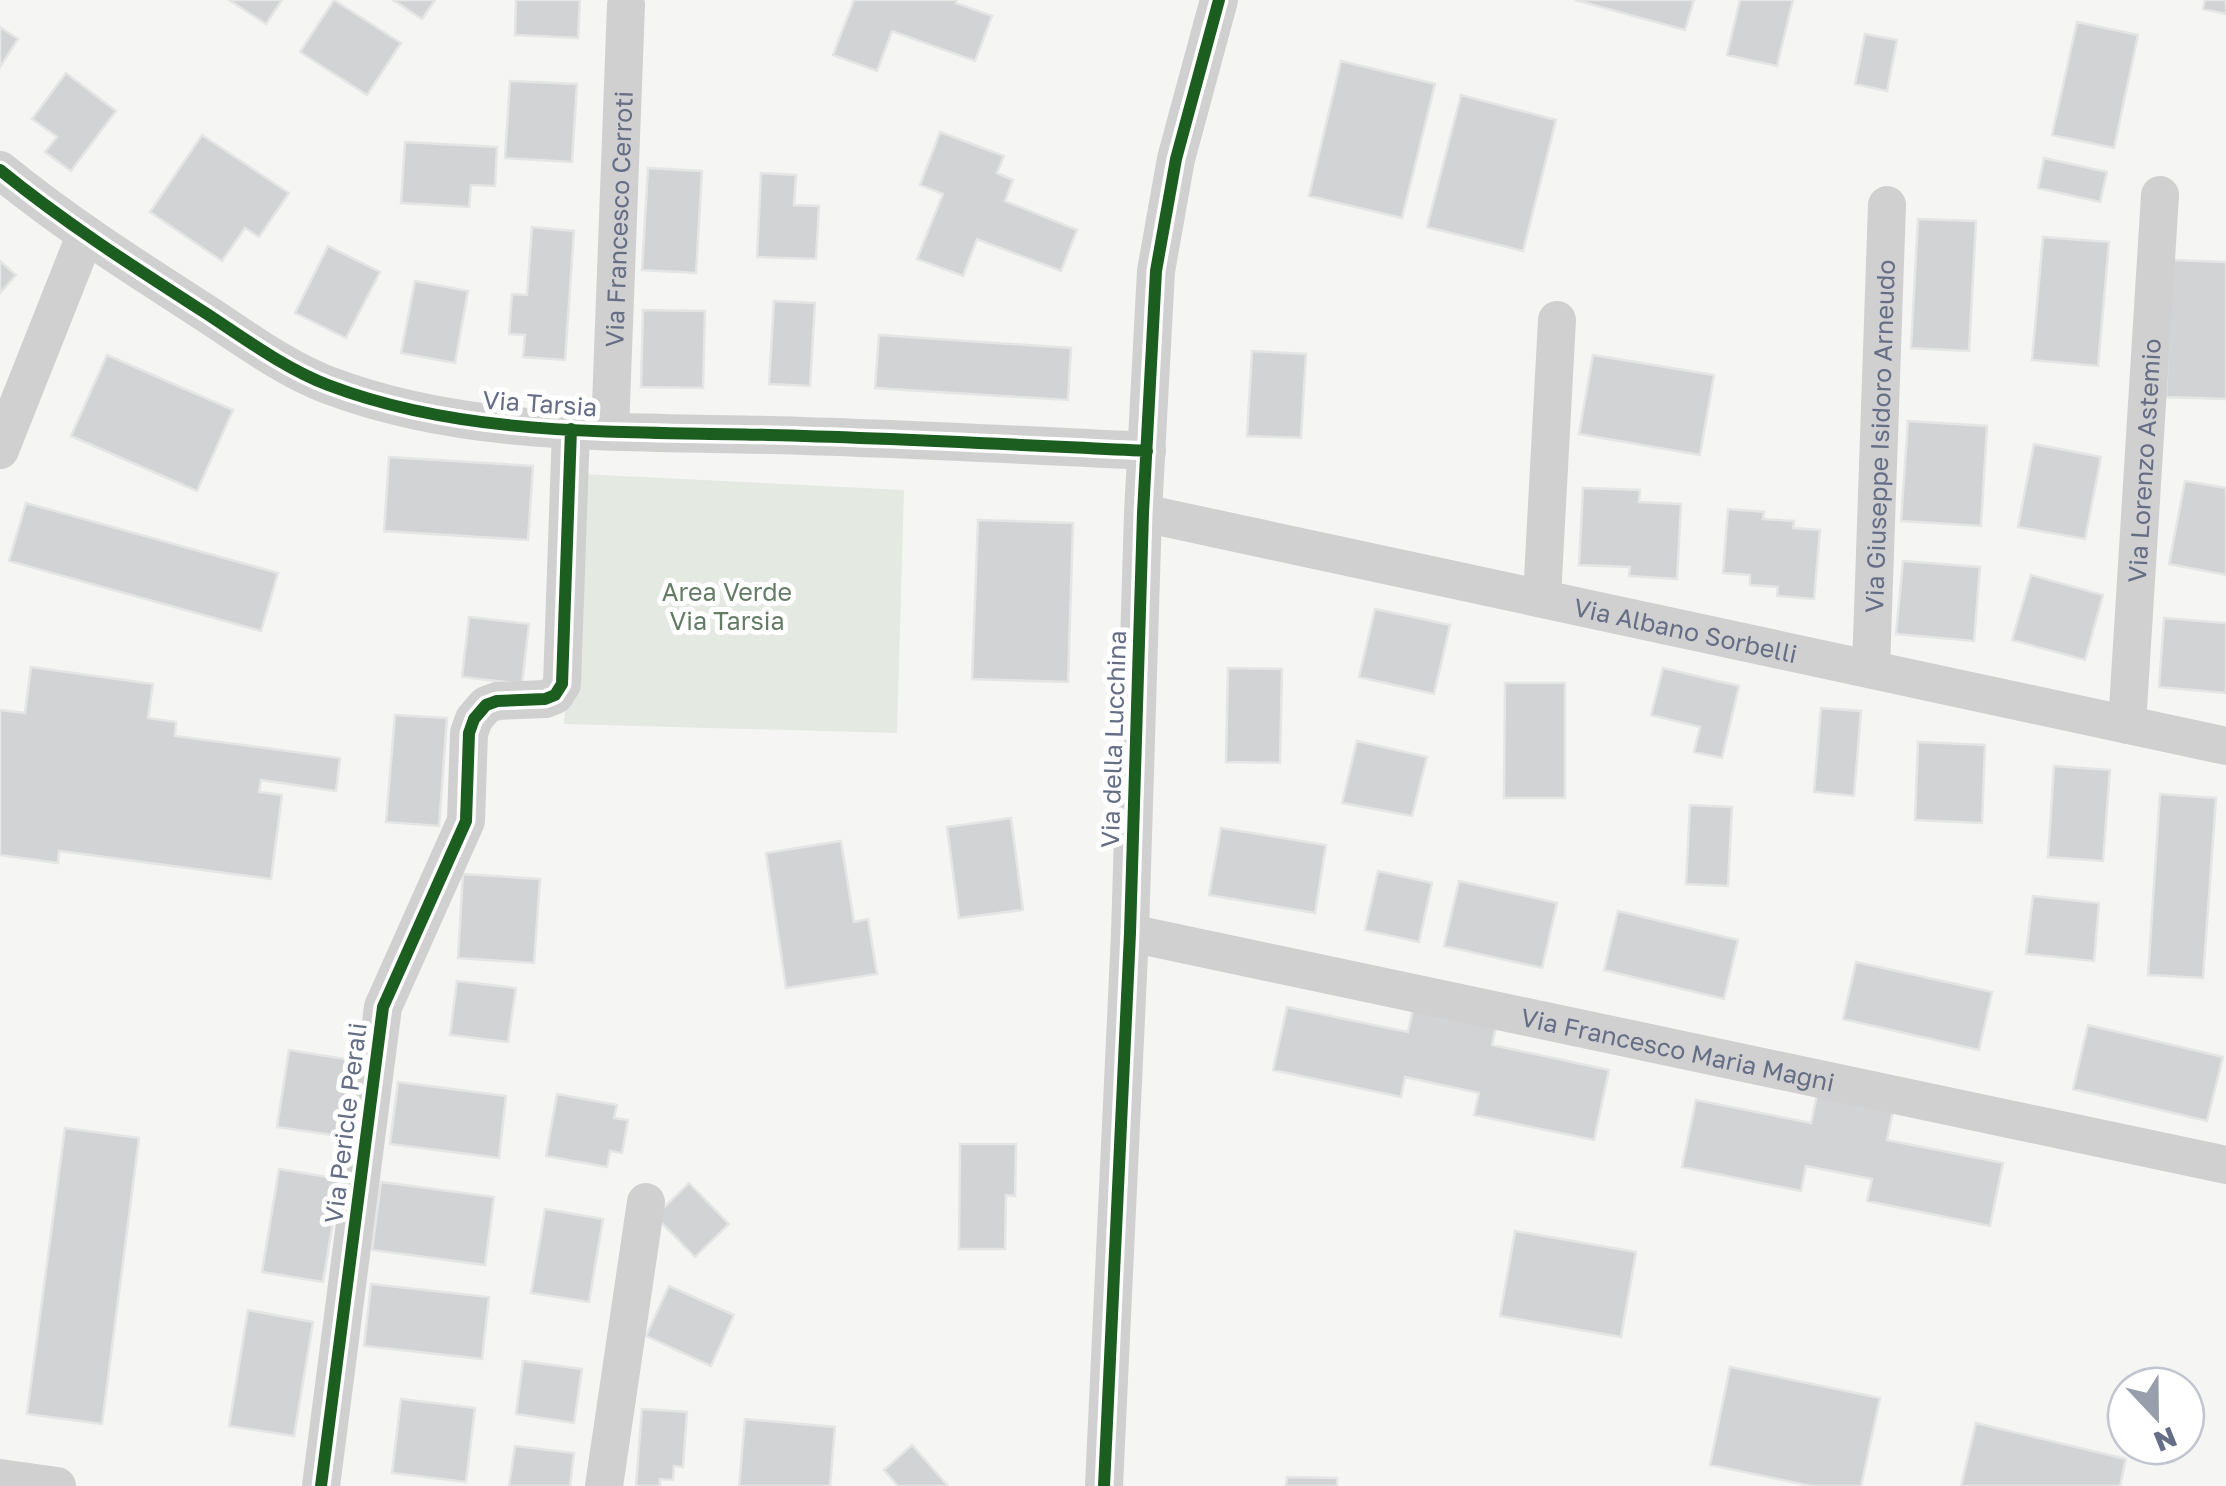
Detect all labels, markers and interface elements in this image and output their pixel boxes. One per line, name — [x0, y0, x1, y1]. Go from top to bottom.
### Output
street label: Via Francesco Cerroti — [598, 90, 638, 348]
street label: Via Giuseppe Isidoro Arneudo — [1857, 259, 1901, 613]
street label: Via Lorenzo Astemio — [2120, 337, 2167, 584]
street label: Via Tarsia — [482, 384, 598, 422]
park label: Area Verde Via Tarsia — [662, 576, 792, 636]
street label: Via Albano Sorbelli — [1571, 591, 1800, 669]
street label: Via della Lucchina — [1094, 630, 1132, 848]
street label: Via Francesco Maria Magni — [1518, 1001, 1838, 1097]
street label: Via Pericle Perali — [317, 1021, 373, 1225]
north arrow — [2106, 1366, 2206, 1466]
text: N — [2150, 1420, 2182, 1459]

